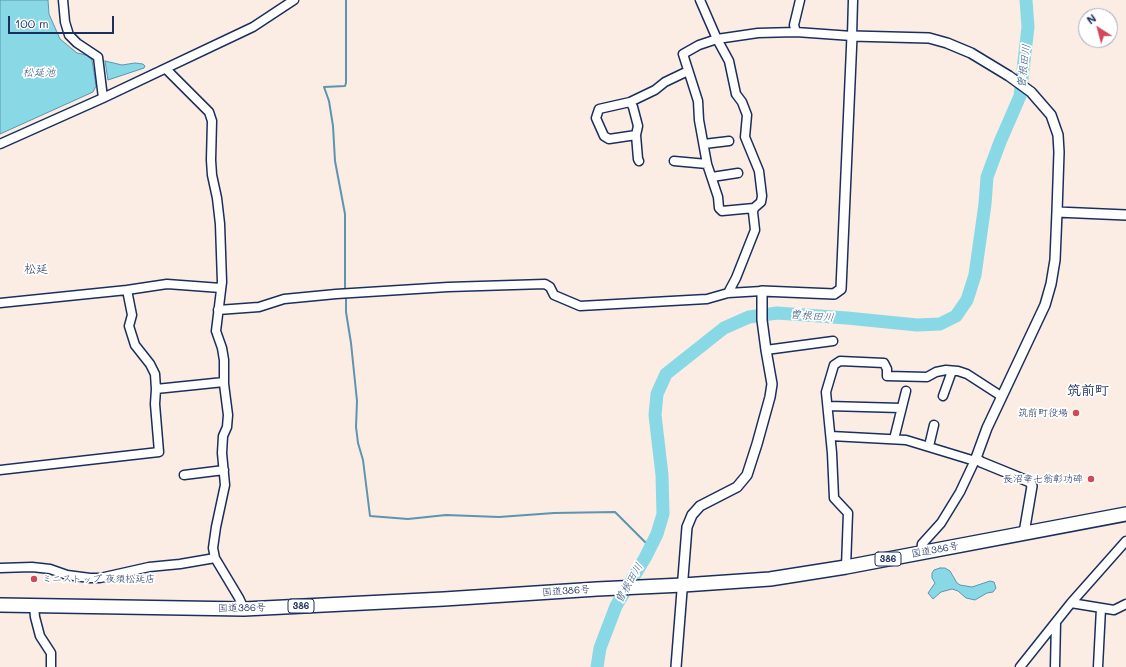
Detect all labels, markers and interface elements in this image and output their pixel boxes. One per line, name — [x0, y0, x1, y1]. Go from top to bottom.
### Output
scale bar — [10, 8, 116, 34]
north arrow — [1078, 8, 1118, 48]
text: N — [1083, 10, 1099, 27]
text: 100 m — [15, 15, 49, 31]
water label: 曽根田川 — [1015, 43, 1033, 89]
water label: 松延池 — [23, 66, 55, 80]
district label: 松延 — [24, 262, 48, 276]
water label: 曽根田川 — [790, 308, 834, 324]
district label: 筑前町 — [1067, 383, 1109, 399]
place label: 筑前町役場 — [1018, 407, 1068, 419]
marker: 筑前町役場 — [1071, 408, 1081, 418]
place label: 長沼幸七翁彰功碑 — [1003, 473, 1083, 485]
marker: 長沼幸七翁彰功碑 — [1086, 474, 1096, 484]
street label: 国道386号 — [910, 540, 960, 560]
road number: 386 — [875, 552, 901, 566]
water label: 曽根田川 — [612, 561, 646, 605]
place label: ミニストップ 夜須松延店 — [42, 573, 155, 585]
marker: ミニストップ 夜須松延店 — [29, 574, 39, 584]
street label: 国道386号 — [542, 583, 590, 599]
road number: 386 — [288, 599, 314, 613]
street label: 国道386号 — [218, 602, 266, 614]

